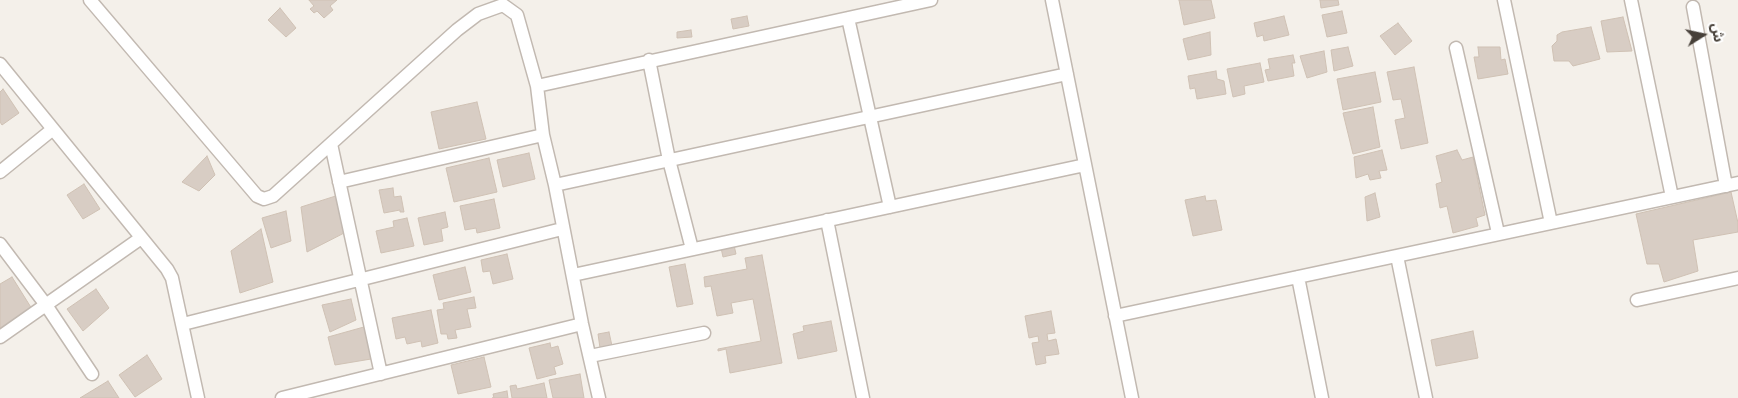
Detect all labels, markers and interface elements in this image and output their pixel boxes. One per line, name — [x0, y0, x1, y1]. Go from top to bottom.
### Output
north arrow — [1678, 10, 1728, 60]
text: ش — [1707, 21, 1728, 43]

